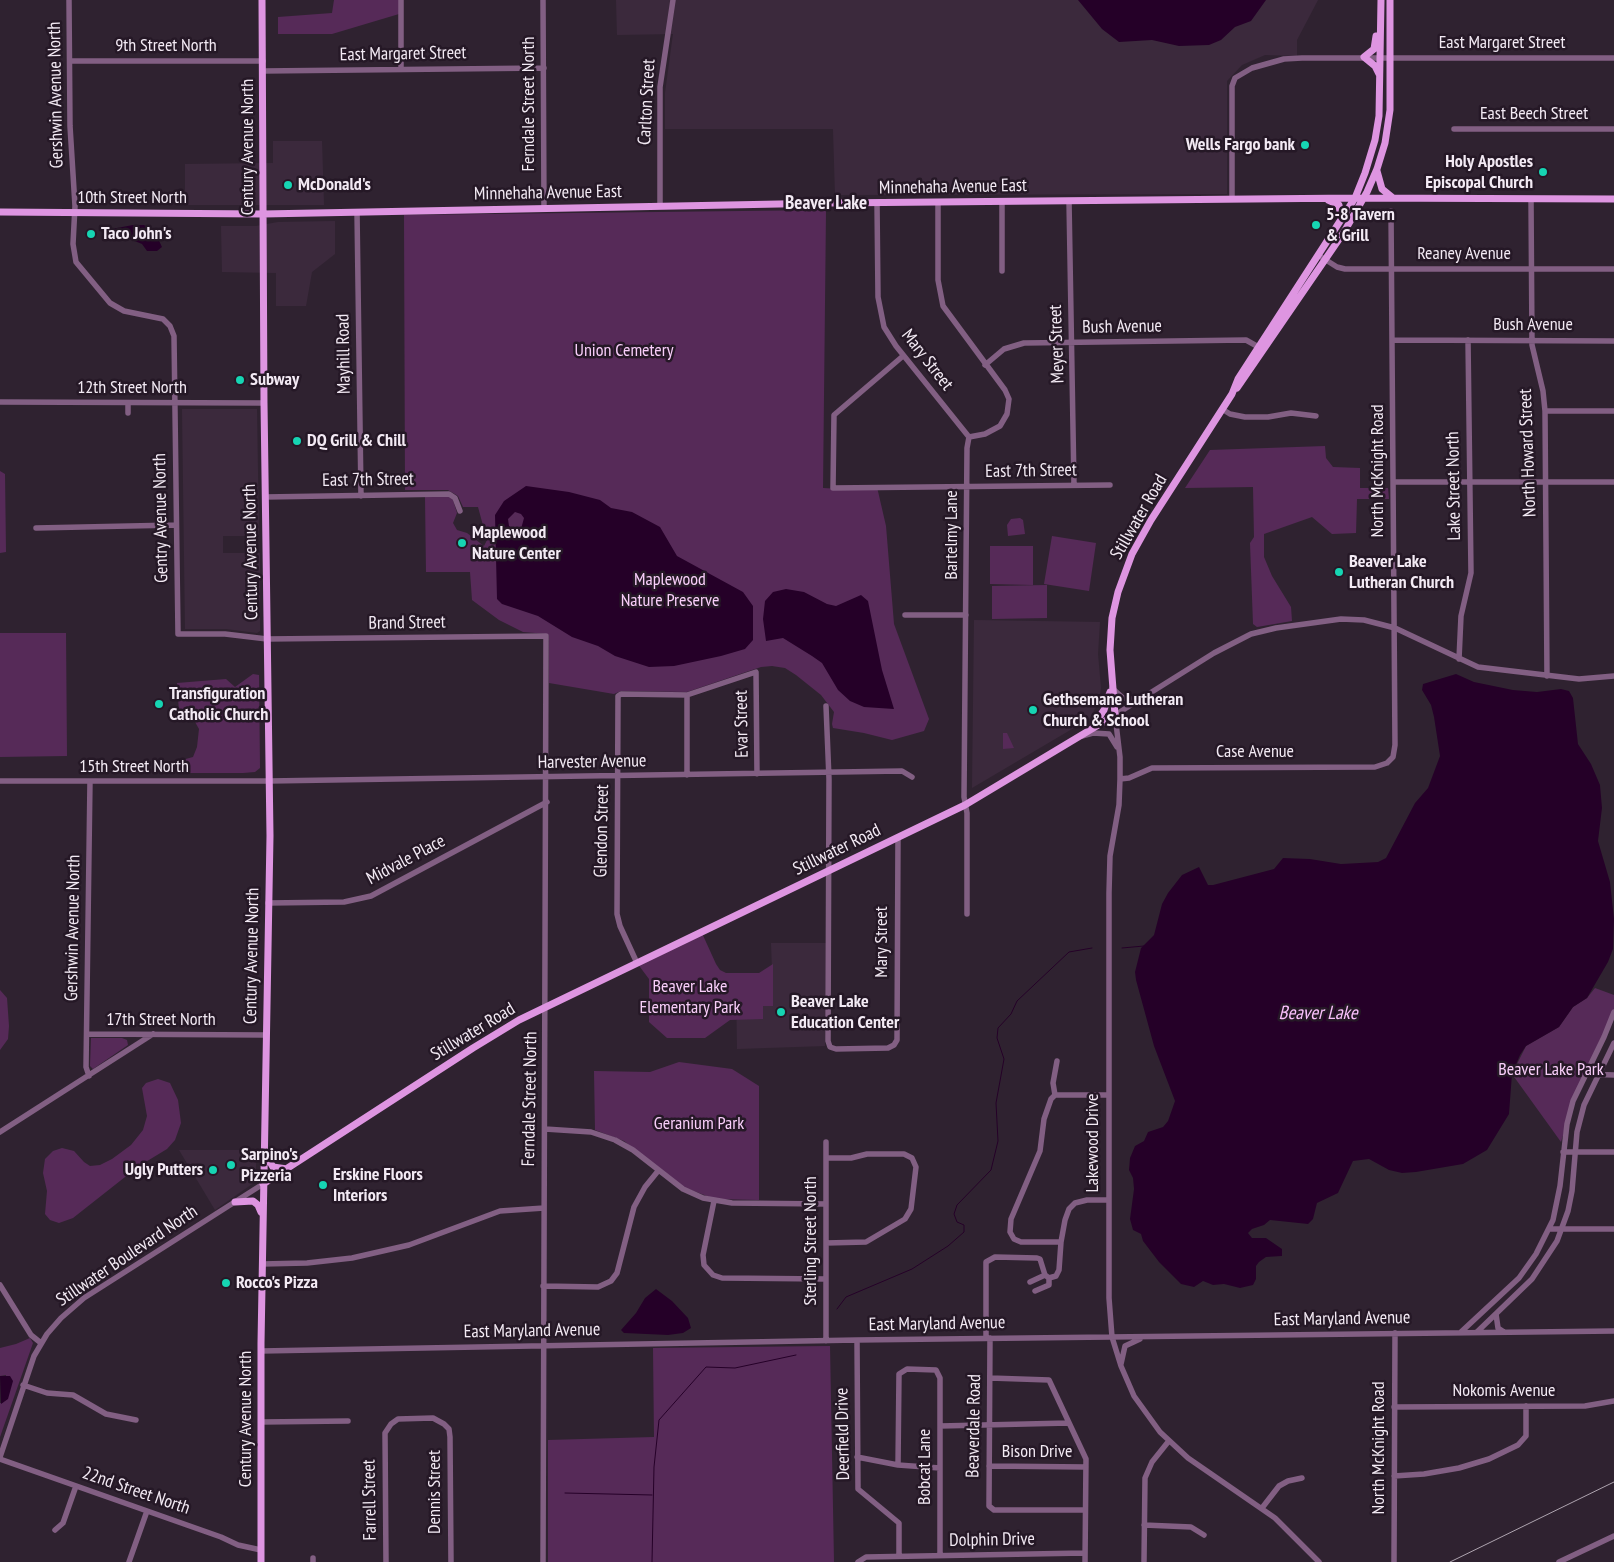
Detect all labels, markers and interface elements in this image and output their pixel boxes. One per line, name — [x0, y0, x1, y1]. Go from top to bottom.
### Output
street label: Gershwin Avenue North — [44, 22, 68, 168]
street label: East Margaret Street — [1439, 32, 1565, 54]
street label: 9th Street North — [115, 35, 217, 57]
street label: Ferndale Street North — [518, 37, 540, 171]
street label: East Margaret Street — [339, 42, 467, 66]
street label: Carlton Street — [634, 59, 660, 145]
street label: Century Avenue North — [237, 79, 259, 215]
street label: East Beech Street — [1480, 103, 1588, 125]
place label: Wells Fargo bank — [1186, 134, 1295, 156]
marker: Wells Fargo bank — [1299, 139, 1311, 151]
place label: Holy Apostles Episcopal Church — [1425, 151, 1533, 193]
marker: Holy Apostles Episcopal Church — [1537, 166, 1549, 178]
place label: McDonald's — [298, 174, 371, 196]
street label: Minnehaha Avenue East — [879, 175, 1027, 199]
marker: McDonald's — [282, 179, 294, 191]
street label: Minnehaha Avenue East — [474, 181, 622, 205]
street label: 10th Street North — [77, 187, 187, 209]
district label: Beaver Lake — [785, 193, 867, 215]
place label: 5-8 Tavern & Grill — [1326, 204, 1395, 246]
marker: 5-8 Tavern & Grill — [1310, 219, 1322, 231]
place label: Taco John's — [101, 223, 172, 245]
marker: Taco John's — [85, 228, 97, 240]
street label: Reaney Avenue — [1417, 243, 1511, 265]
street label: Meyer Street — [1045, 304, 1069, 384]
street label: Mayhill Road — [333, 314, 355, 394]
street label: Bush Avenue — [1493, 314, 1573, 336]
street label: Bush Avenue — [1082, 316, 1162, 338]
street label: Mary Street — [896, 325, 958, 395]
park label: Union Cemetery — [575, 340, 673, 362]
place label: Subway — [250, 369, 299, 391]
marker: Subway — [234, 374, 246, 386]
street label: 12th Street North — [77, 377, 187, 399]
street label: North Howard Street — [1515, 388, 1541, 518]
street label: North McKnight Road — [1367, 405, 1389, 537]
place label: DQ Grill & Chill — [307, 430, 406, 452]
street label: Lake Street North — [1442, 431, 1466, 541]
marker: DQ Grill & Chill — [291, 435, 303, 447]
street label: Gentry Avenue North — [149, 453, 173, 583]
street label: East 7th Street — [985, 459, 1077, 483]
street label: East 7th Street — [322, 468, 414, 492]
street label: Stillwater Road — [1106, 471, 1172, 563]
street label: Century Avenue North — [239, 484, 263, 620]
street label: Bartelmy Lane — [941, 490, 963, 580]
place label: Maplewood Nature Center — [472, 522, 561, 564]
marker: Maplewood Nature Center — [456, 537, 468, 549]
place label: Beaver Lake Lutheran Church — [1349, 551, 1454, 594]
marker: Beaver Lake Lutheran Church — [1333, 566, 1345, 578]
park label: Maplewood Nature Preserve — [621, 569, 719, 612]
street label: Brand Street — [368, 612, 446, 634]
place label: Transfiguration Catholic Church — [169, 683, 268, 726]
place label: Gethsemane Lutheran Church & School — [1043, 689, 1183, 732]
street label: Evar Street — [731, 690, 753, 758]
marker: Transfiguration Catholic Church — [153, 698, 165, 710]
marker: Gethsemane Lutheran Church & School — [1027, 704, 1039, 716]
street label: Case Avenue — [1216, 741, 1294, 763]
street label: Harvester Avenue — [537, 750, 647, 774]
street label: 15th Street North — [79, 756, 189, 778]
street label: Glendon Street — [590, 784, 614, 878]
street label: Stillwater Road — [790, 820, 884, 880]
street label: Midvale Place — [363, 830, 449, 890]
street label: Gershwin Avenue North — [61, 855, 85, 1001]
street label: Century Avenue North — [240, 888, 264, 1024]
street label: Mary Street — [871, 906, 893, 978]
park label: Beaver Lake Elementary Park — [640, 976, 740, 1019]
place label: Beaver Lake Education Center — [791, 991, 899, 1034]
street label: Stillwater Road — [427, 998, 519, 1066]
water label: Beaver Lake — [1278, 1003, 1358, 1025]
marker: Beaver Lake Education Center — [775, 1006, 787, 1018]
street label: 17th Street North — [106, 1009, 216, 1031]
street label: Ferndale Street North — [518, 1031, 542, 1167]
park label: Beaver Lake Park — [1498, 1059, 1604, 1081]
street label: Lakewood Drive — [1082, 1094, 1104, 1192]
park label: Geranium Park — [654, 1113, 744, 1135]
place label: Sarpino's Pizzeria — [241, 1144, 298, 1186]
place label: Ugly Putters — [125, 1159, 203, 1181]
marker: Sarpino's Pizzeria — [225, 1159, 237, 1171]
marker: Ugly Putters — [207, 1164, 219, 1176]
place label: Erskine Floors Interiors — [333, 1164, 423, 1206]
street label: Sterling Street North — [800, 1176, 822, 1306]
marker: Erskine Floors Interiors — [317, 1179, 329, 1191]
street label: Stillwater Boulevard North — [52, 1201, 202, 1311]
place label: Rocco's Pizza — [236, 1272, 318, 1294]
marker: Rocco's Pizza — [220, 1277, 232, 1289]
street label: East Maryland Avenue — [1274, 1307, 1410, 1331]
street label: East Maryland Avenue — [869, 1312, 1005, 1336]
street label: East Maryland Avenue — [464, 1319, 600, 1343]
street label: Century Avenue North — [235, 1351, 257, 1487]
street label: Beaverdale Road — [962, 1374, 986, 1478]
street label: Nokomis Avenue — [1452, 1380, 1556, 1402]
street label: North McKnight Road — [1368, 1382, 1390, 1514]
street label: Deerfield Drive — [831, 1387, 855, 1481]
street label: Bobcat Lane — [914, 1429, 936, 1505]
street label: Bison Drive — [1002, 1441, 1072, 1463]
street label: Dennis Street — [424, 1450, 446, 1534]
street label: Farrell Street — [358, 1459, 382, 1541]
street label: 22nd Street North — [79, 1462, 193, 1520]
street label: Dolphin Drive — [949, 1528, 1035, 1552]

